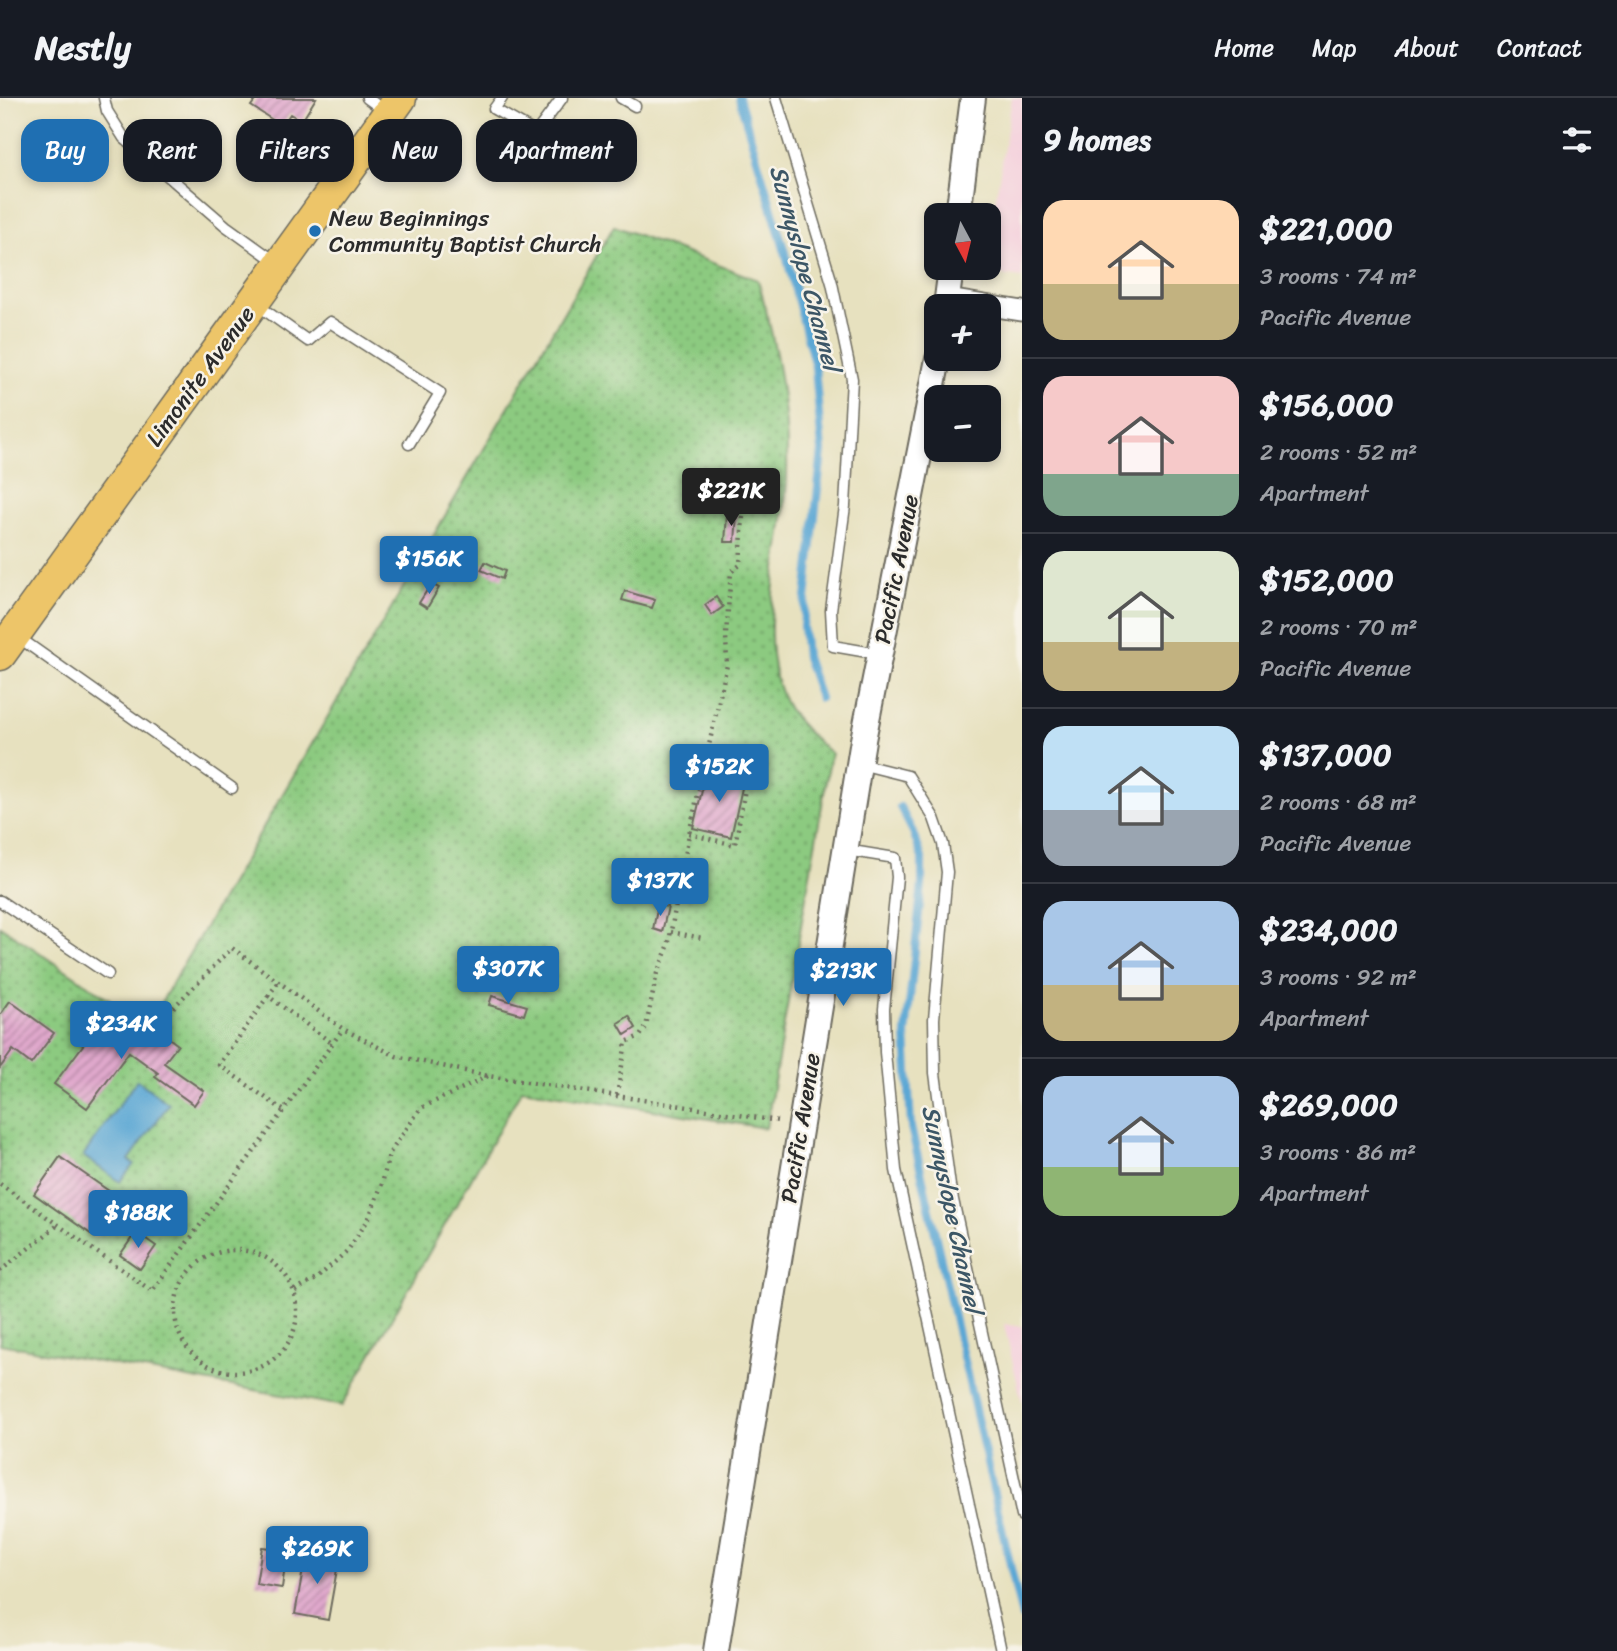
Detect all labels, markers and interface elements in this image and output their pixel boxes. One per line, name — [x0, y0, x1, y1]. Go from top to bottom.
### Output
text: Nestly — [35, 19, 131, 77]
text: Home — [1214, 27, 1274, 69]
text: Map — [1312, 27, 1356, 69]
text: About — [1394, 27, 1459, 69]
text: Contact — [1497, 27, 1582, 69]
text: 9 homes — [1043, 113, 1151, 167]
chip: Buy — [21, 119, 109, 182]
chip: Rent — [123, 119, 222, 182]
chip: Filters — [236, 119, 354, 182]
chip: New — [368, 119, 462, 182]
chip: Apartment — [476, 119, 637, 182]
icon: filters — [1558, 121, 1596, 159]
water label: Sunnyslope Channel — [757, 160, 854, 381]
place label: New Beginnings Community Baptist Church — [329, 198, 602, 265]
text: $221,000 — [1260, 202, 1393, 256]
north arrow — [924, 203, 1001, 280]
map controls — [924, 203, 1001, 462]
marker: New Beginnings Community Baptist Church — [307, 223, 323, 239]
icon: home — [1099, 228, 1183, 312]
text: 3 rooms · 74 m² — [1260, 256, 1417, 297]
button: + — [924, 294, 1001, 371]
street label: Limonite Avenue — [135, 297, 266, 456]
text: Pacific Avenue — [1260, 297, 1411, 338]
text: $156,000 — [1260, 378, 1393, 432]
button: − — [924, 385, 1001, 462]
icon: home — [1099, 404, 1183, 488]
text: 2 rooms · 52 m² — [1260, 432, 1417, 473]
pin: $221K — [682, 468, 780, 528]
text: $221K — [698, 470, 764, 511]
text: Apartment — [1260, 473, 1369, 514]
street label: Pacific Avenue — [862, 491, 931, 647]
pin: $156K — [380, 536, 478, 596]
text: $156K — [396, 538, 462, 579]
text: $152,000 — [1260, 553, 1394, 607]
icon: home — [1099, 579, 1183, 663]
text: 2 rooms · 70 m² — [1260, 607, 1418, 648]
text: Pacific Avenue — [1260, 648, 1411, 689]
text: $137,000 — [1260, 728, 1392, 782]
pin: $152K — [670, 744, 768, 804]
text: $152K — [686, 746, 752, 787]
icon: home — [1099, 754, 1183, 838]
text: 2 rooms · 68 m² — [1260, 782, 1417, 823]
text: Pacific Avenue — [1260, 823, 1411, 864]
pin: $137K — [611, 858, 709, 918]
text: $137K — [627, 860, 693, 901]
text: $234,000 — [1260, 903, 1398, 957]
icon: home — [1099, 929, 1183, 1013]
pin: $307K — [459, 946, 557, 1006]
text: $307K — [473, 948, 543, 989]
pin: $213K — [794, 948, 892, 1008]
text: $213K — [810, 950, 876, 991]
text: 3 rooms · 92 m² — [1260, 957, 1417, 998]
text: Apartment — [1260, 998, 1369, 1039]
pin: $234K — [72, 1002, 170, 1061]
text: $234K — [86, 1003, 156, 1044]
street label: Pacific Avenue — [768, 1050, 833, 1206]
text: $269,000 — [1260, 1078, 1398, 1132]
water label: Sunnyslope Channel — [909, 1101, 996, 1322]
icon: home — [1099, 1104, 1183, 1188]
text: 3 rooms · 86 m² — [1260, 1132, 1416, 1173]
text: Apartment — [1260, 1173, 1369, 1214]
pin: $188K — [89, 1190, 187, 1250]
text: $188K — [104, 1192, 172, 1233]
pin: $269K — [268, 1526, 366, 1586]
text: $269K — [282, 1528, 352, 1569]

